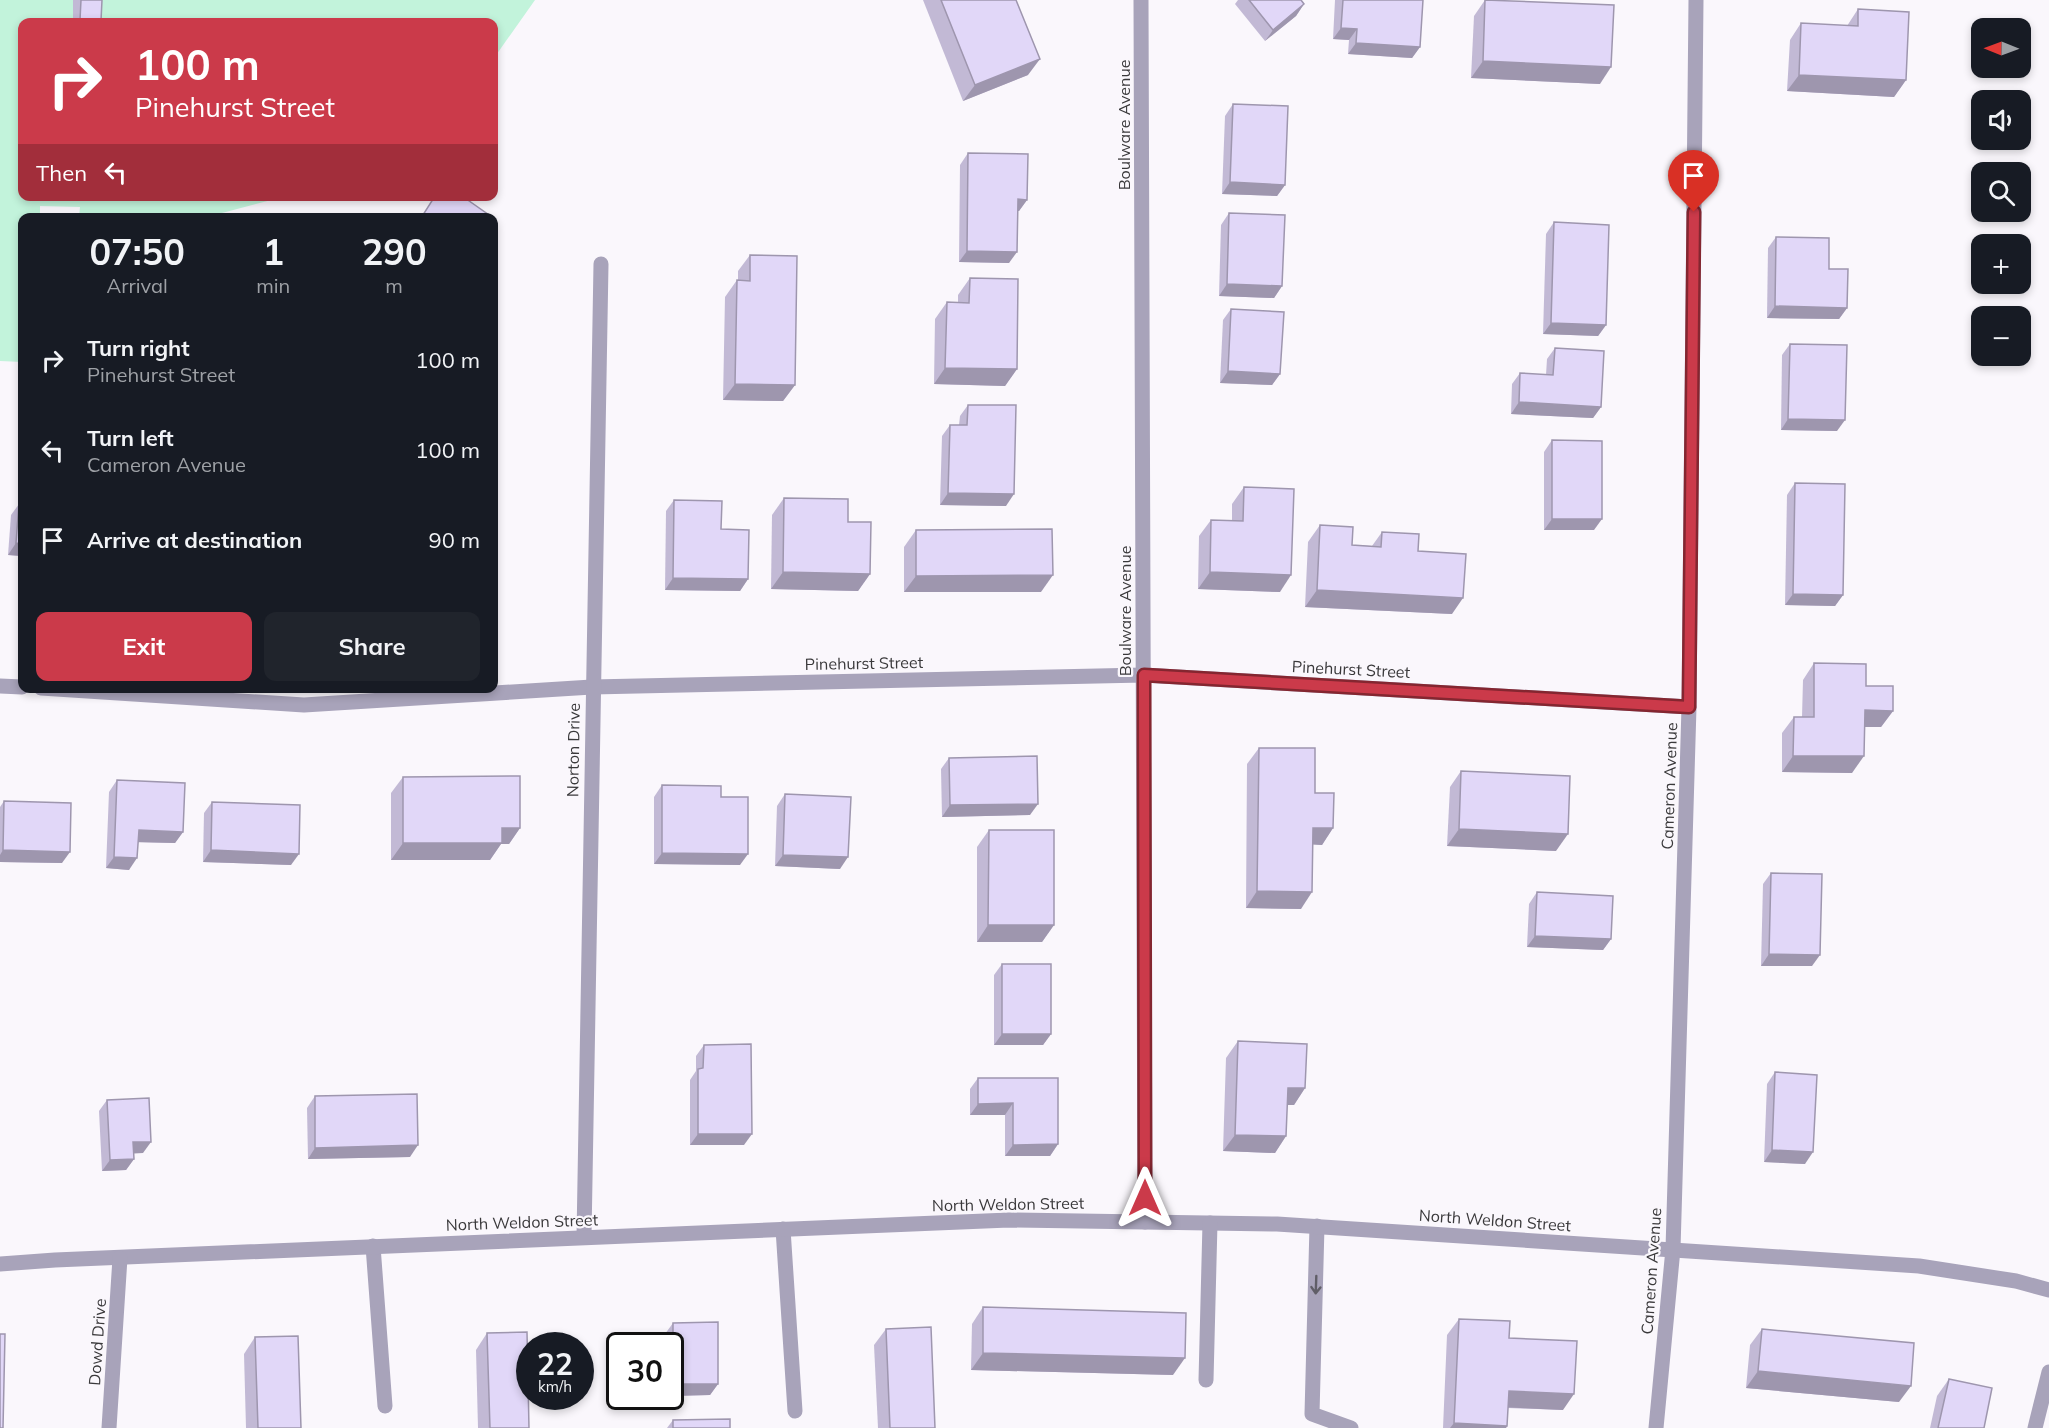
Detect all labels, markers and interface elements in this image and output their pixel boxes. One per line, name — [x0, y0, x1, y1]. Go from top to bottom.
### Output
north arrow — [1971, 18, 2031, 78]
map controls — [1971, 18, 2031, 366]
text: 100 m — [135, 38, 260, 91]
icon: right — [36, 42, 114, 120]
street label: Boulware Avenue — [1114, 60, 1134, 190]
text: Pinehurst Street — [135, 90, 335, 124]
button: sound — [1971, 90, 2031, 150]
pin — [1668, 150, 1719, 212]
icon: left — [99, 156, 132, 189]
text: Then — [36, 159, 87, 187]
icon: arrive — [1677, 159, 1710, 192]
button: search — [1971, 162, 2031, 222]
text: 07:50 — [89, 229, 185, 274]
text: 1 — [262, 229, 284, 274]
text: 290 — [362, 229, 427, 274]
button: + — [1971, 234, 2031, 294]
text: Arrival — [107, 273, 168, 298]
text: min — [256, 273, 290, 298]
text: m — [385, 273, 403, 298]
button: − — [1971, 306, 2031, 366]
text: Turn right — [87, 334, 190, 362]
icon: right — [36, 344, 69, 377]
text: 100 m — [415, 346, 480, 374]
text: Pinehurst Street — [87, 362, 235, 387]
text: Turn left — [87, 424, 174, 452]
icon: left — [36, 434, 69, 467]
text: 100 m — [415, 436, 480, 464]
text: Cameron Avenue — [87, 452, 246, 477]
icon: arrive — [36, 524, 69, 557]
text: Arrive at destination — [87, 526, 302, 554]
text: 90 m — [429, 526, 480, 554]
street label: Boulware Avenue — [1115, 546, 1135, 676]
button: Exit — [36, 612, 252, 681]
button: Share — [264, 612, 480, 681]
street label: Pinehurst Street — [805, 652, 924, 674]
street label: Pinehurst Street — [1291, 656, 1411, 682]
street label: Norton Drive — [562, 703, 584, 797]
street label: Cameron Avenue — [1657, 722, 1681, 850]
position arrow — [1113, 1166, 1177, 1230]
street label: North Weldon Street — [932, 1193, 1085, 1215]
street label: North Weldon Street — [1418, 1205, 1572, 1235]
street label: Cameron Avenue — [1637, 1207, 1665, 1335]
street label: North Weldon Street — [446, 1209, 599, 1235]
one-way arrow — [1310, 1274, 1321, 1294]
street label: Dowd Drive — [84, 1298, 110, 1386]
speed limit sign: 30 — [606, 1332, 684, 1410]
text: 22 — [537, 1345, 573, 1383]
text: km/h — [538, 1377, 572, 1396]

